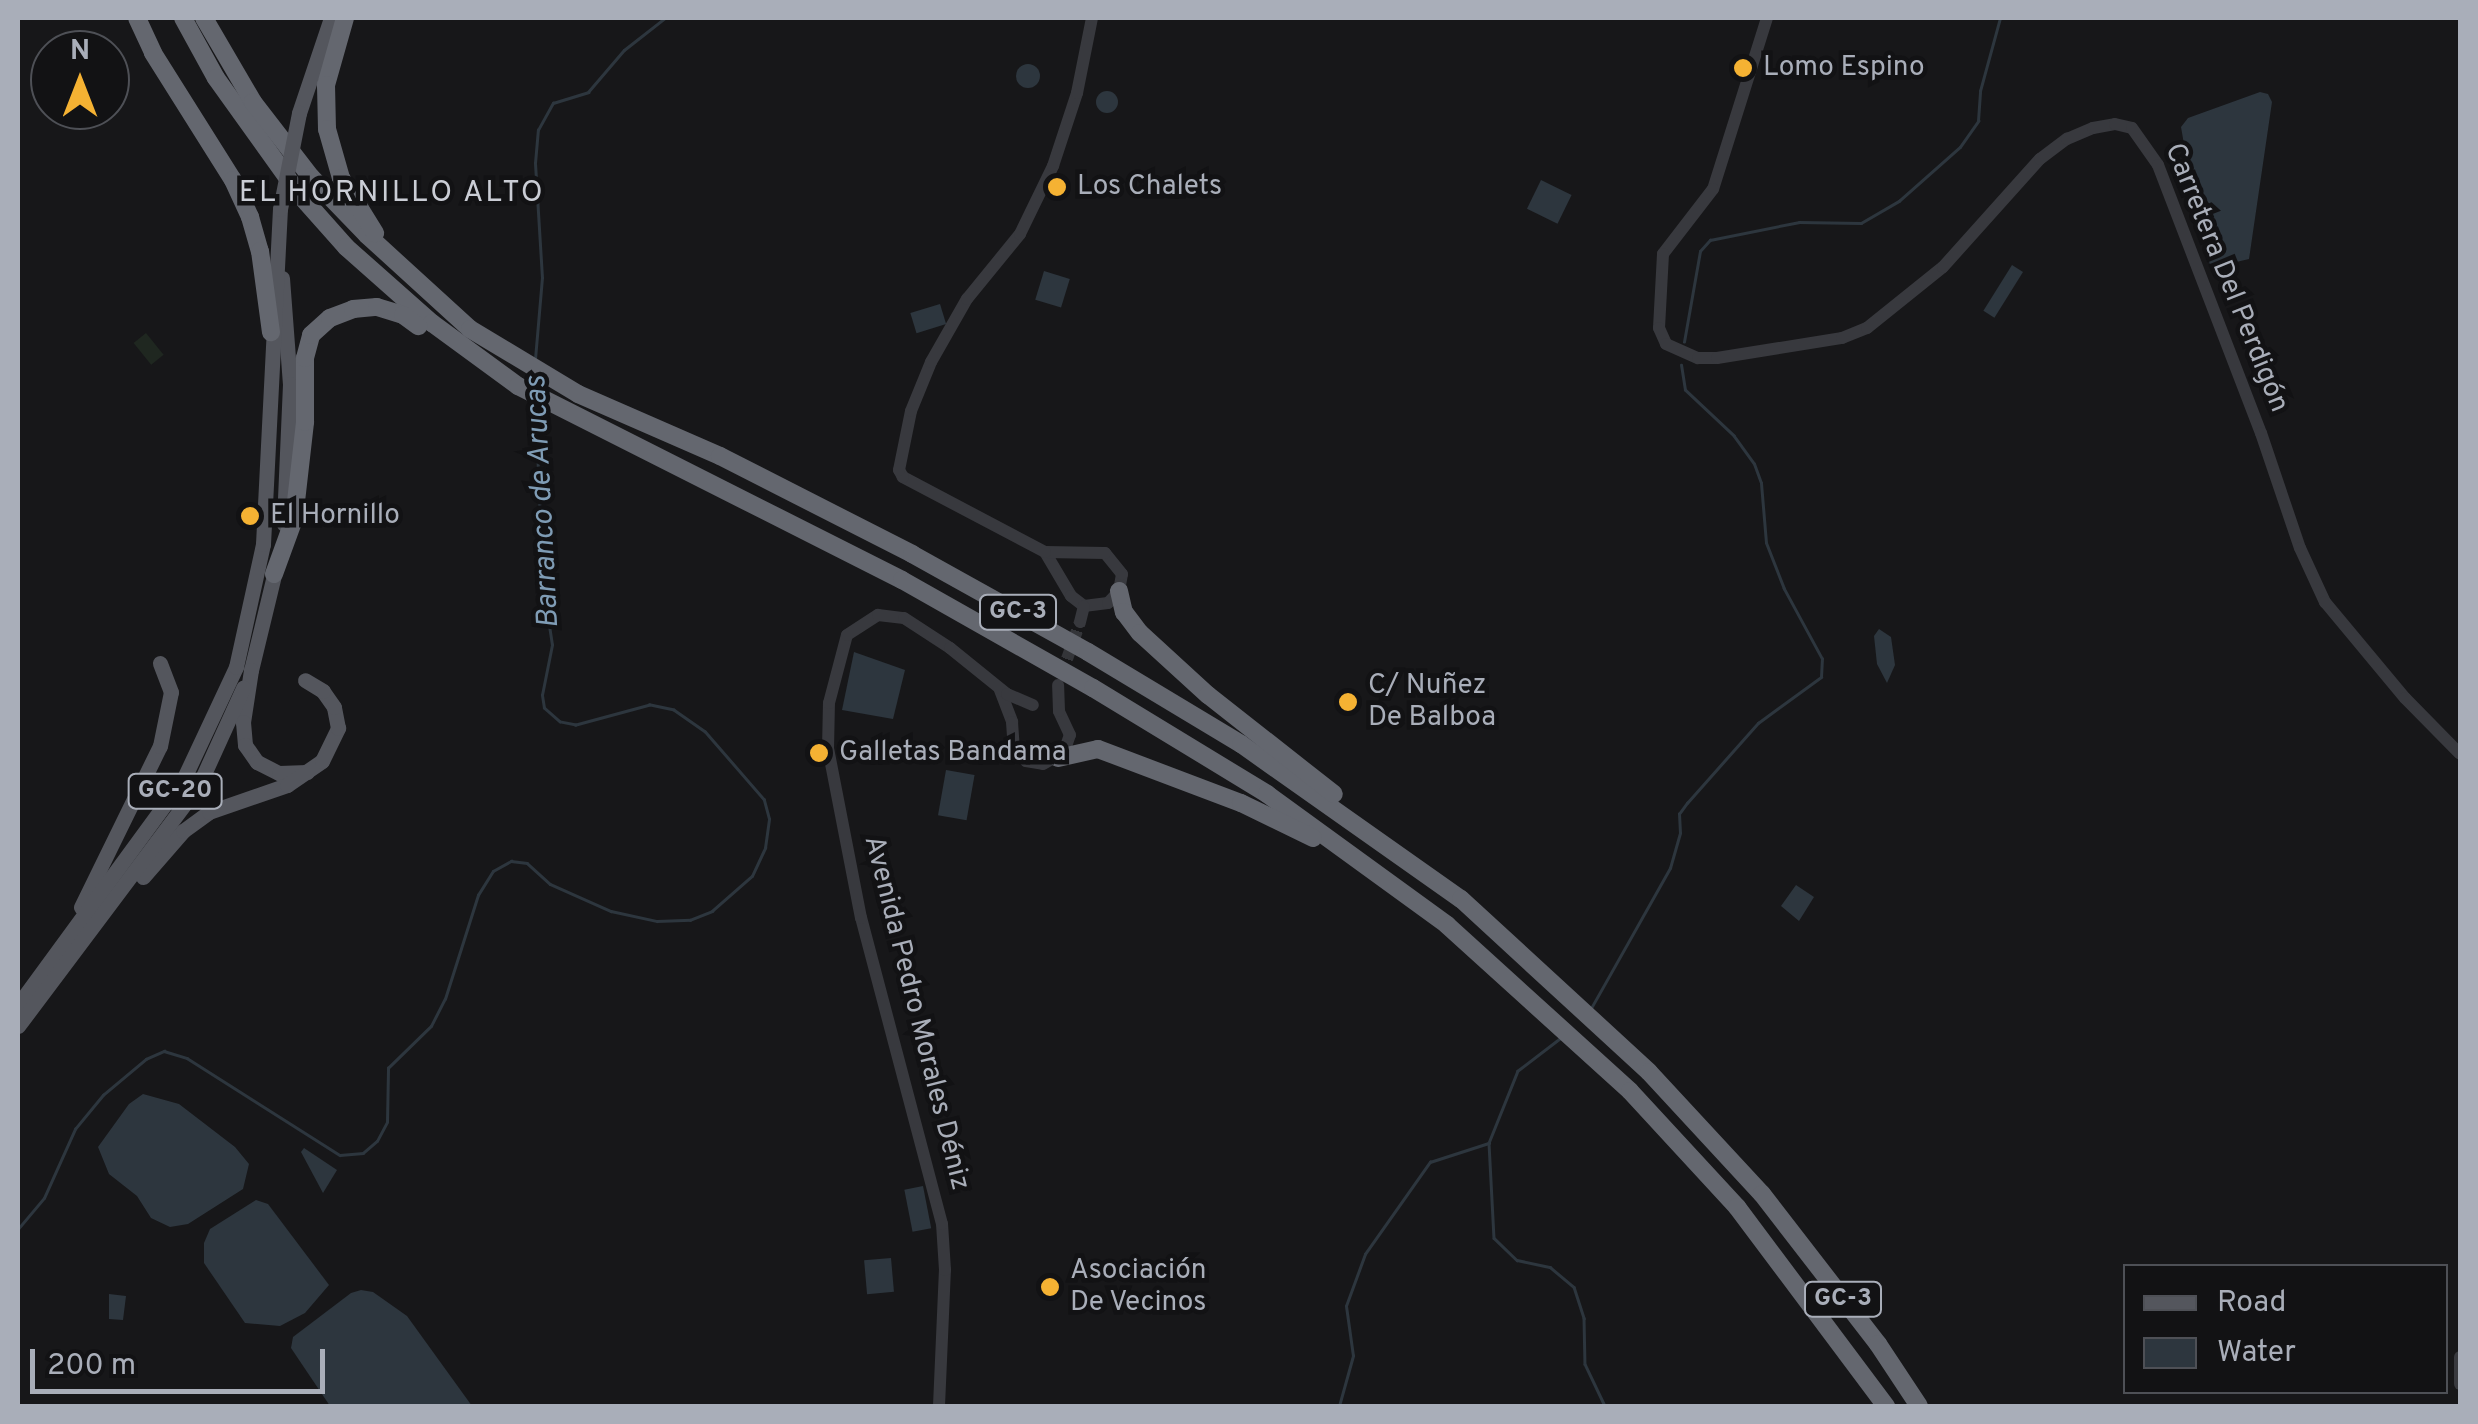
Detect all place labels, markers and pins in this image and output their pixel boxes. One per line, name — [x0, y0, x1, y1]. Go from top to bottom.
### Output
place label: Lomo Espino — [1763, 51, 1925, 85]
marker: Lomo Espino — [1732, 57, 1754, 79]
place label: Los Chalets — [1077, 170, 1222, 204]
marker: Los Chalets — [1046, 176, 1068, 198]
place label: El Hornillo — [270, 499, 400, 533]
marker: El Hornillo — [239, 505, 261, 527]
place label: C/ Nuñez De Balboa — [1368, 669, 1496, 735]
marker: C/ Nuñez De Balboa — [1337, 691, 1359, 713]
place label: Galletas Bandama — [839, 736, 1066, 770]
marker: Galletas Bandama — [808, 742, 830, 764]
place label: Asociación De Vecinos — [1070, 1254, 1207, 1320]
marker: Asociación De Vecinos — [1039, 1276, 1061, 1298]

